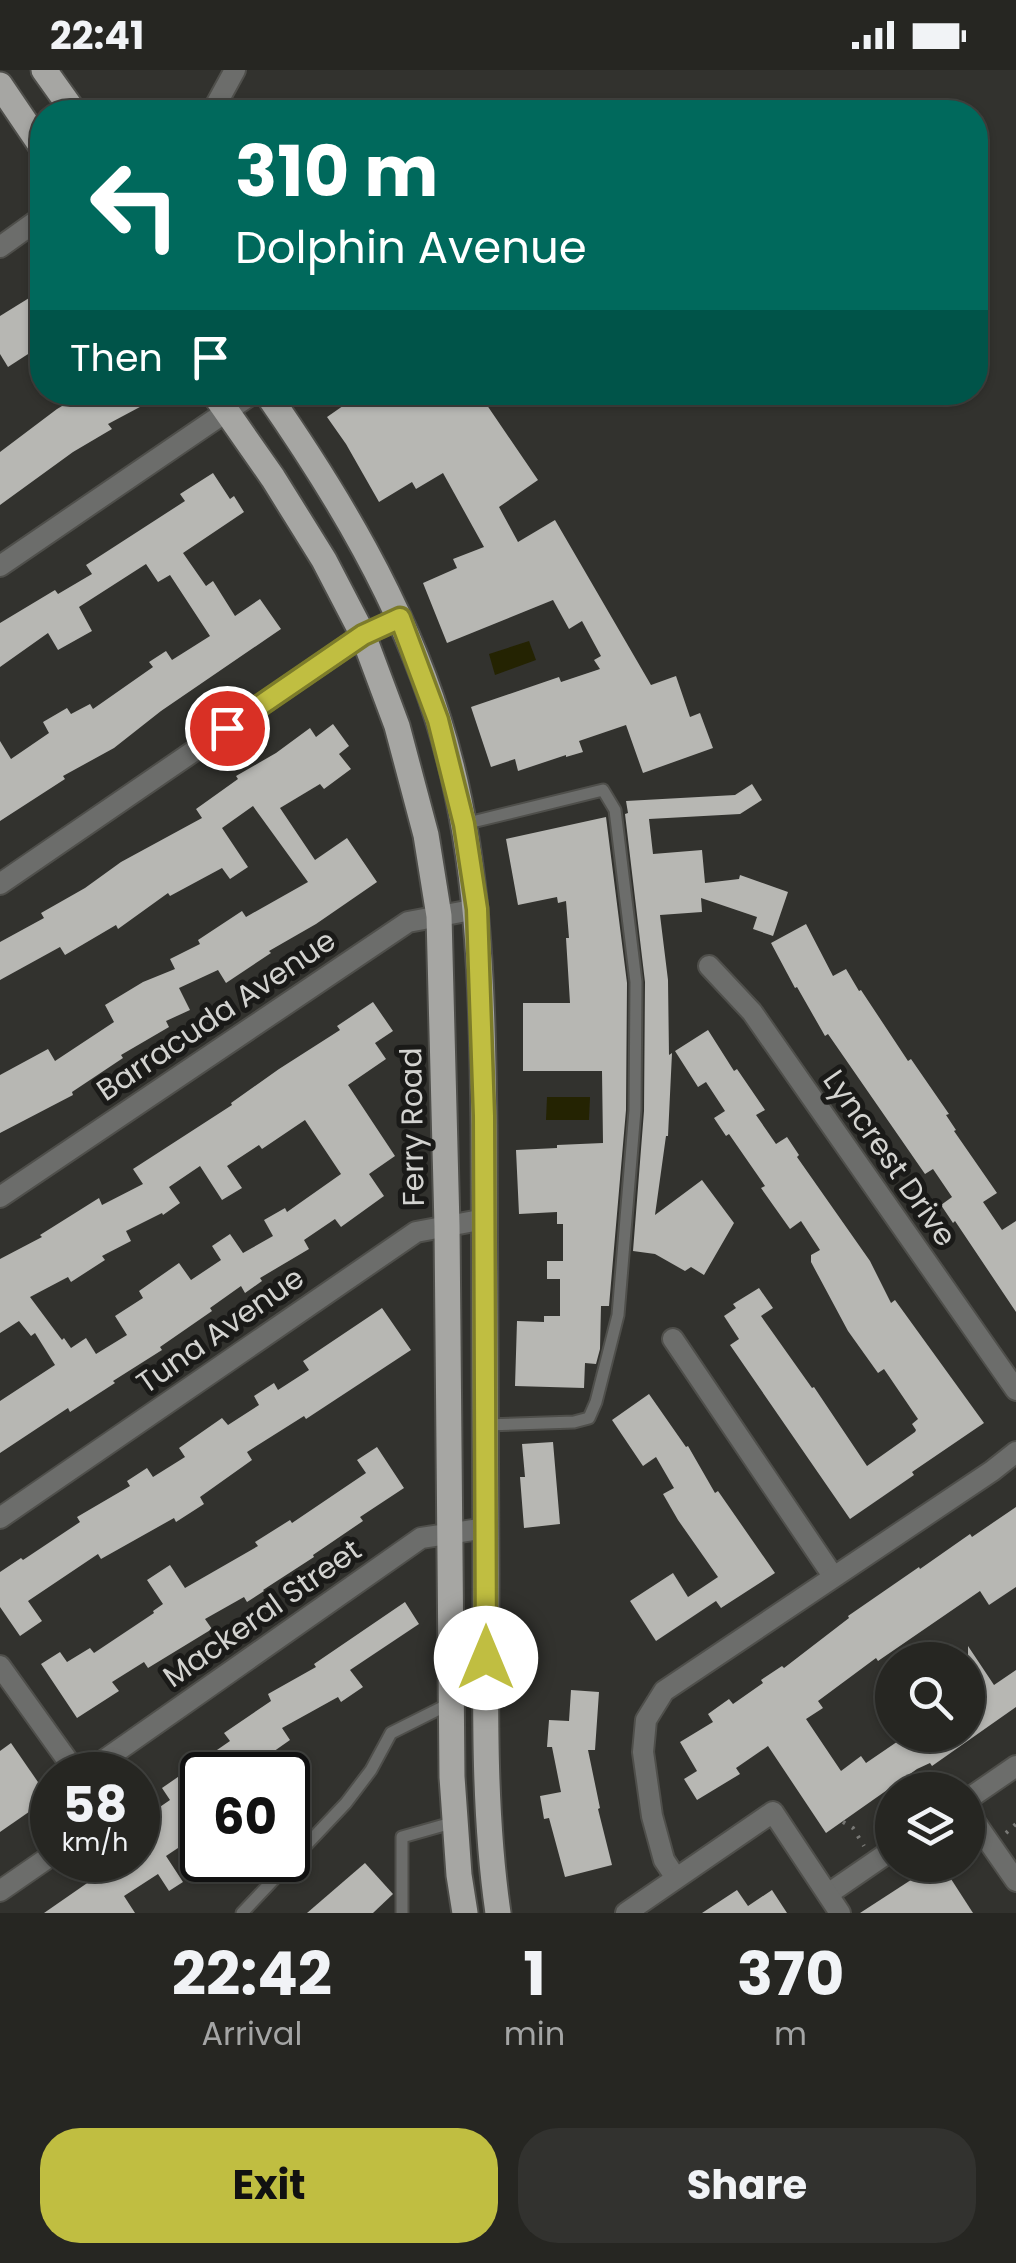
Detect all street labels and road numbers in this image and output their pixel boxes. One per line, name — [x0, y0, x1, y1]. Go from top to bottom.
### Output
street label: Barracuda Avenue — [88, 919, 344, 1111]
street label: Ferry Road — [389, 1047, 435, 1207]
street label: Lyncrest Drive — [813, 1061, 967, 1255]
street label: Tuna Avenue — [128, 1256, 312, 1404]
street label: Mackeral Street — [154, 1529, 370, 1697]

